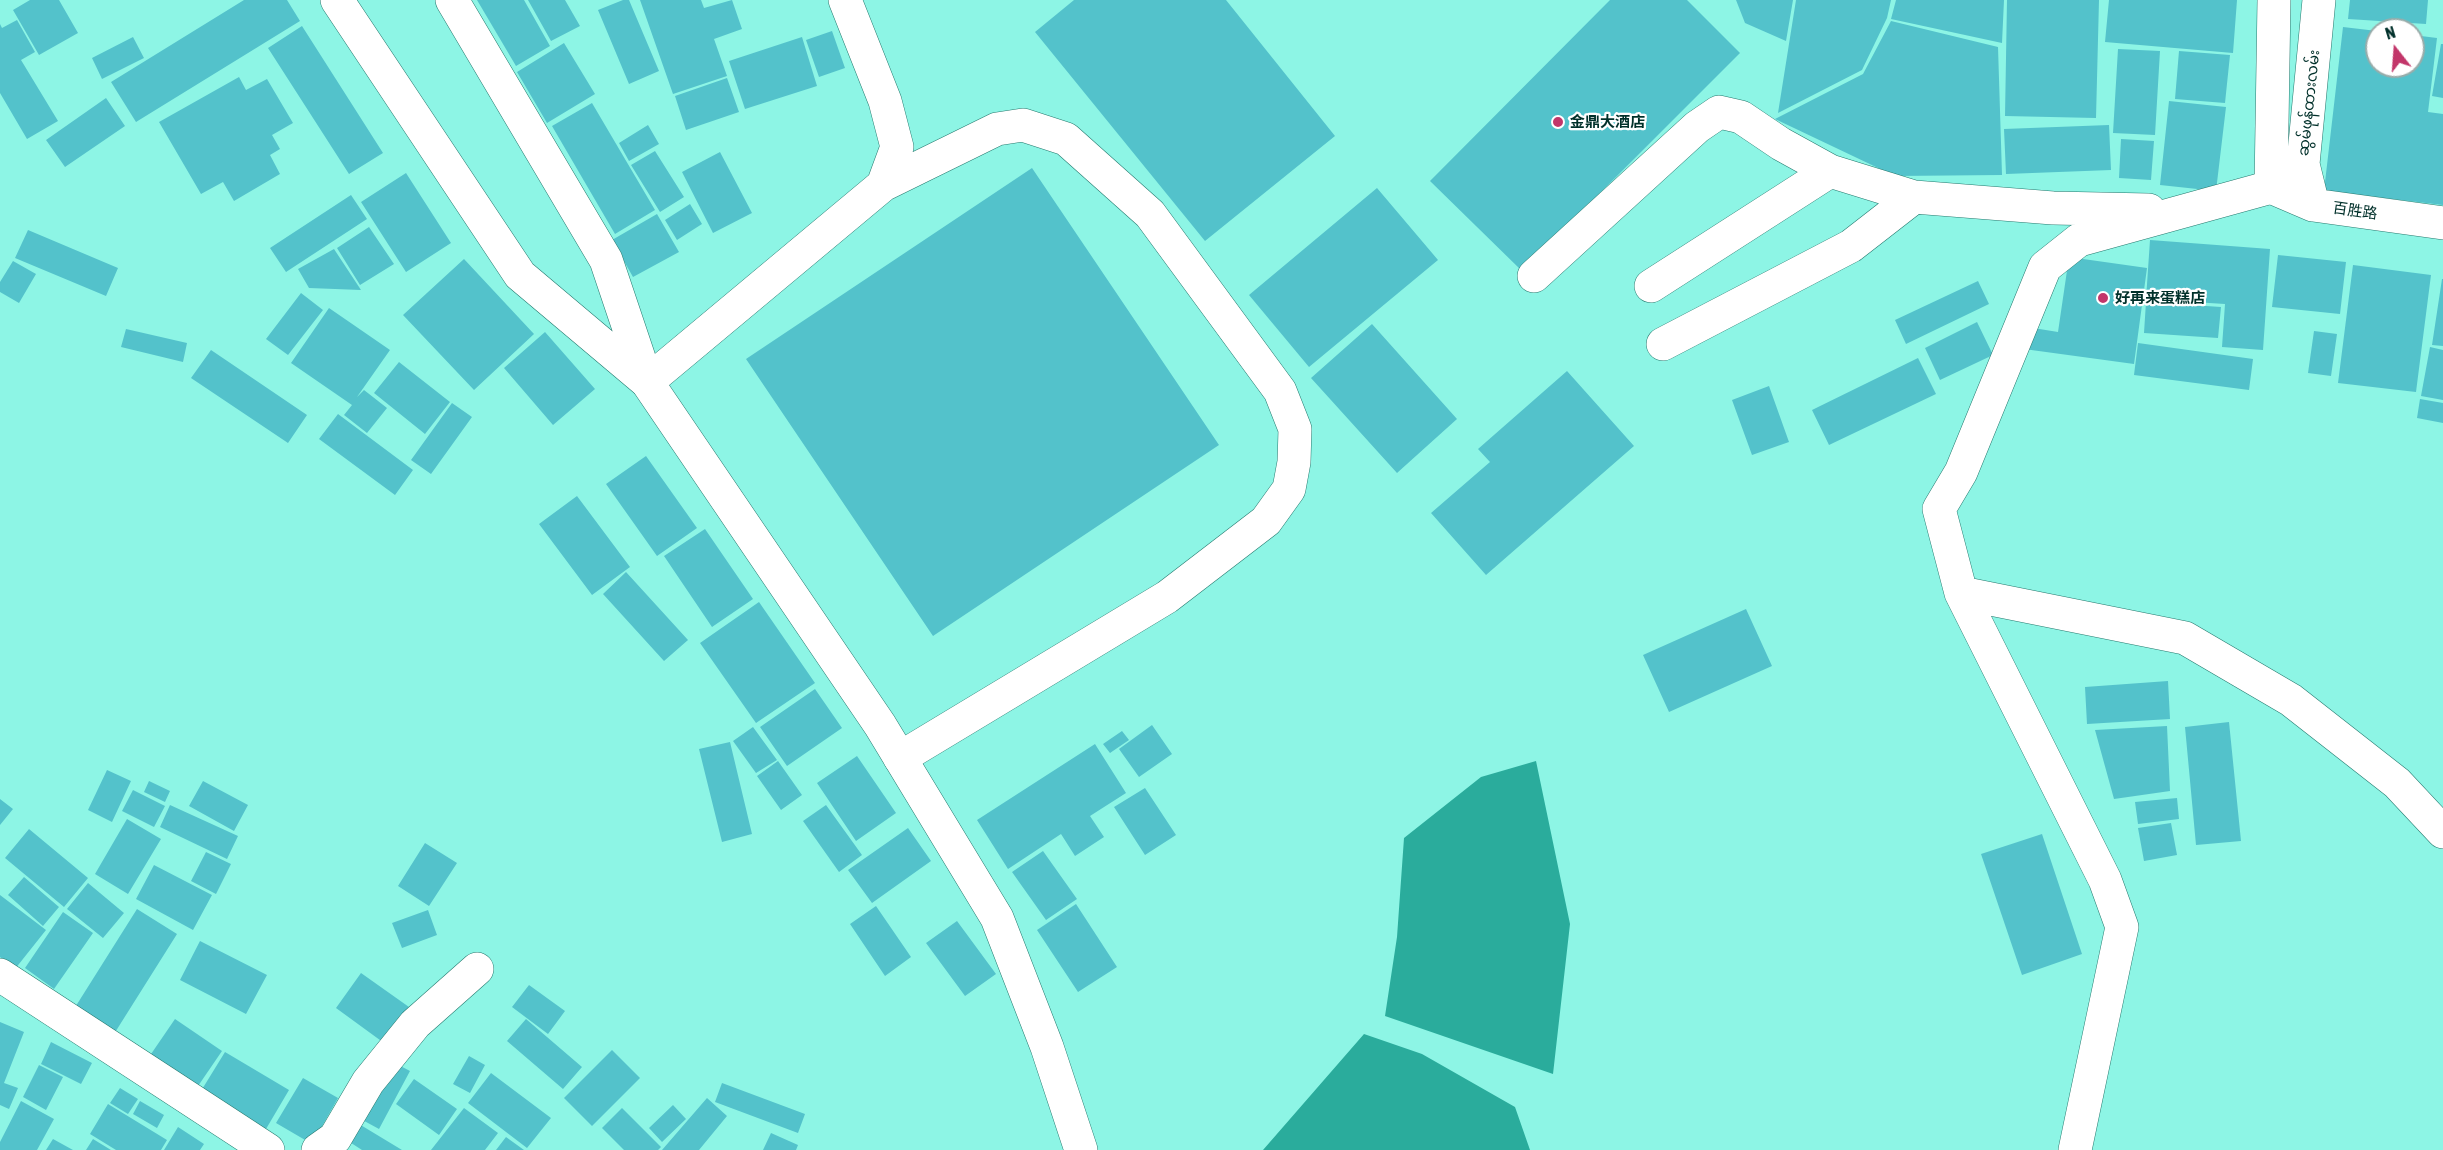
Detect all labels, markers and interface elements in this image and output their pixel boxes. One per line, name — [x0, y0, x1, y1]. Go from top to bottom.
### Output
north arrow — [2365, 18, 2425, 78]
text: N — [2383, 23, 2397, 43]
street label: ဆွမ်ဖုန်ထားလမ်း — [2294, 49, 2324, 157]
place label: 金鼎大酒店 — [1570, 113, 1645, 131]
marker: 金鼎大酒店 — [1551, 115, 1565, 129]
street label: 百胜路 — [2331, 199, 2379, 223]
place label: 好再来蛋糕店 — [2115, 289, 2205, 307]
marker: 好再来蛋糕店 — [2096, 291, 2110, 305]

